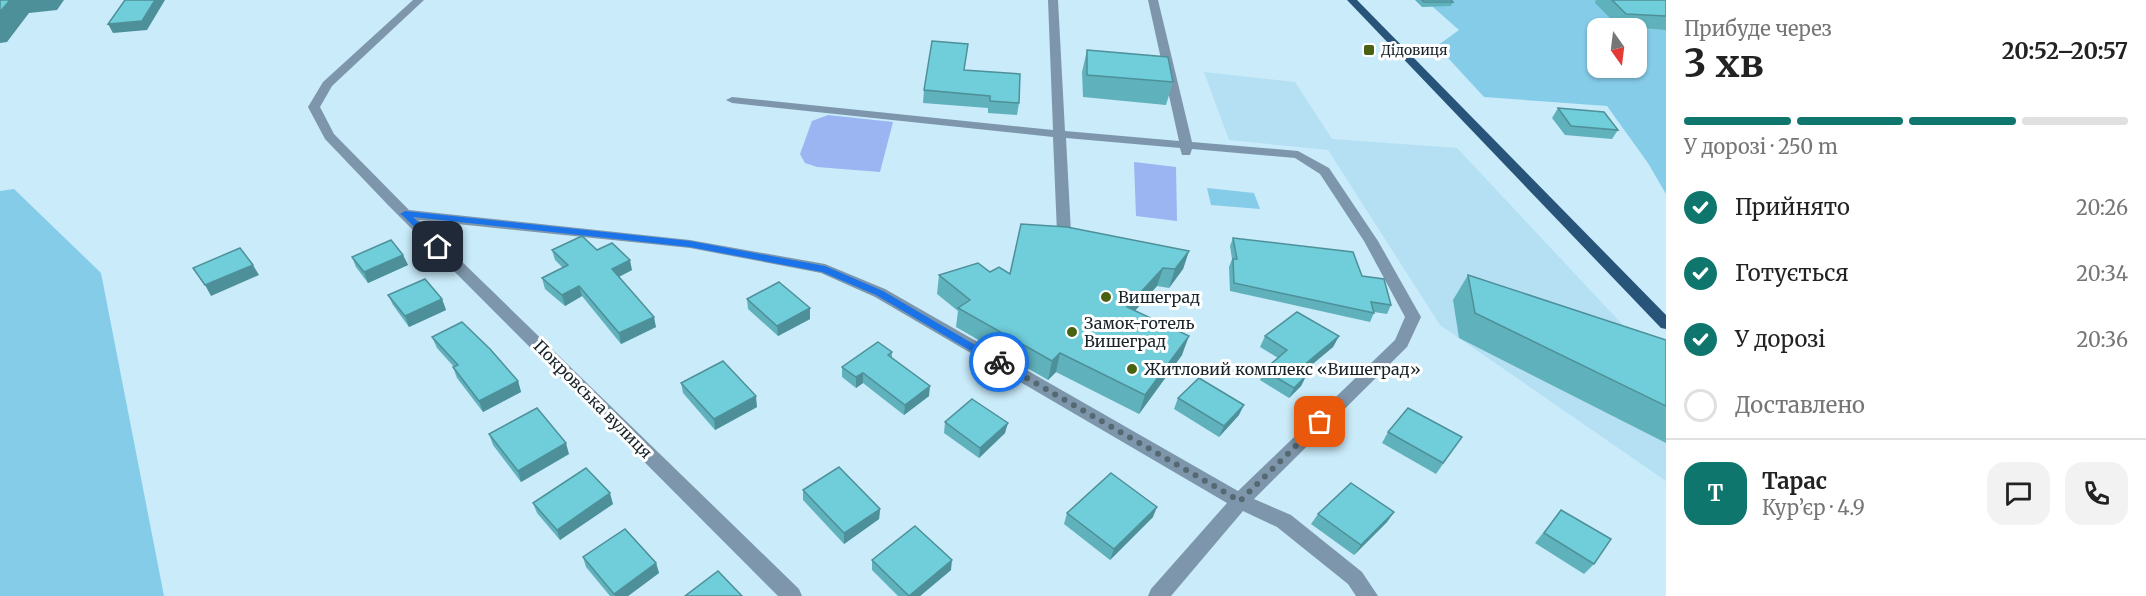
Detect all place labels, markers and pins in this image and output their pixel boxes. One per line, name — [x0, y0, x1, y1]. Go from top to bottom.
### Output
place label: Дідовиця — [1381, 41, 1448, 59]
marker: Дідовиця — [1362, 43, 1376, 57]
pin — [412, 221, 463, 272]
place label: Вишеград — [1118, 287, 1200, 307]
marker: Вишеград — [1099, 290, 1113, 304]
place label: Замок-готель Вишеград — [1084, 313, 1194, 351]
marker: Замок-готель Вишеград — [1065, 325, 1079, 339]
place label: Житловий комплекс «Вишеград» — [1144, 359, 1421, 379]
marker: Житловий комплекс «Вишеград» — [1125, 362, 1139, 376]
pin — [1294, 396, 1345, 447]

